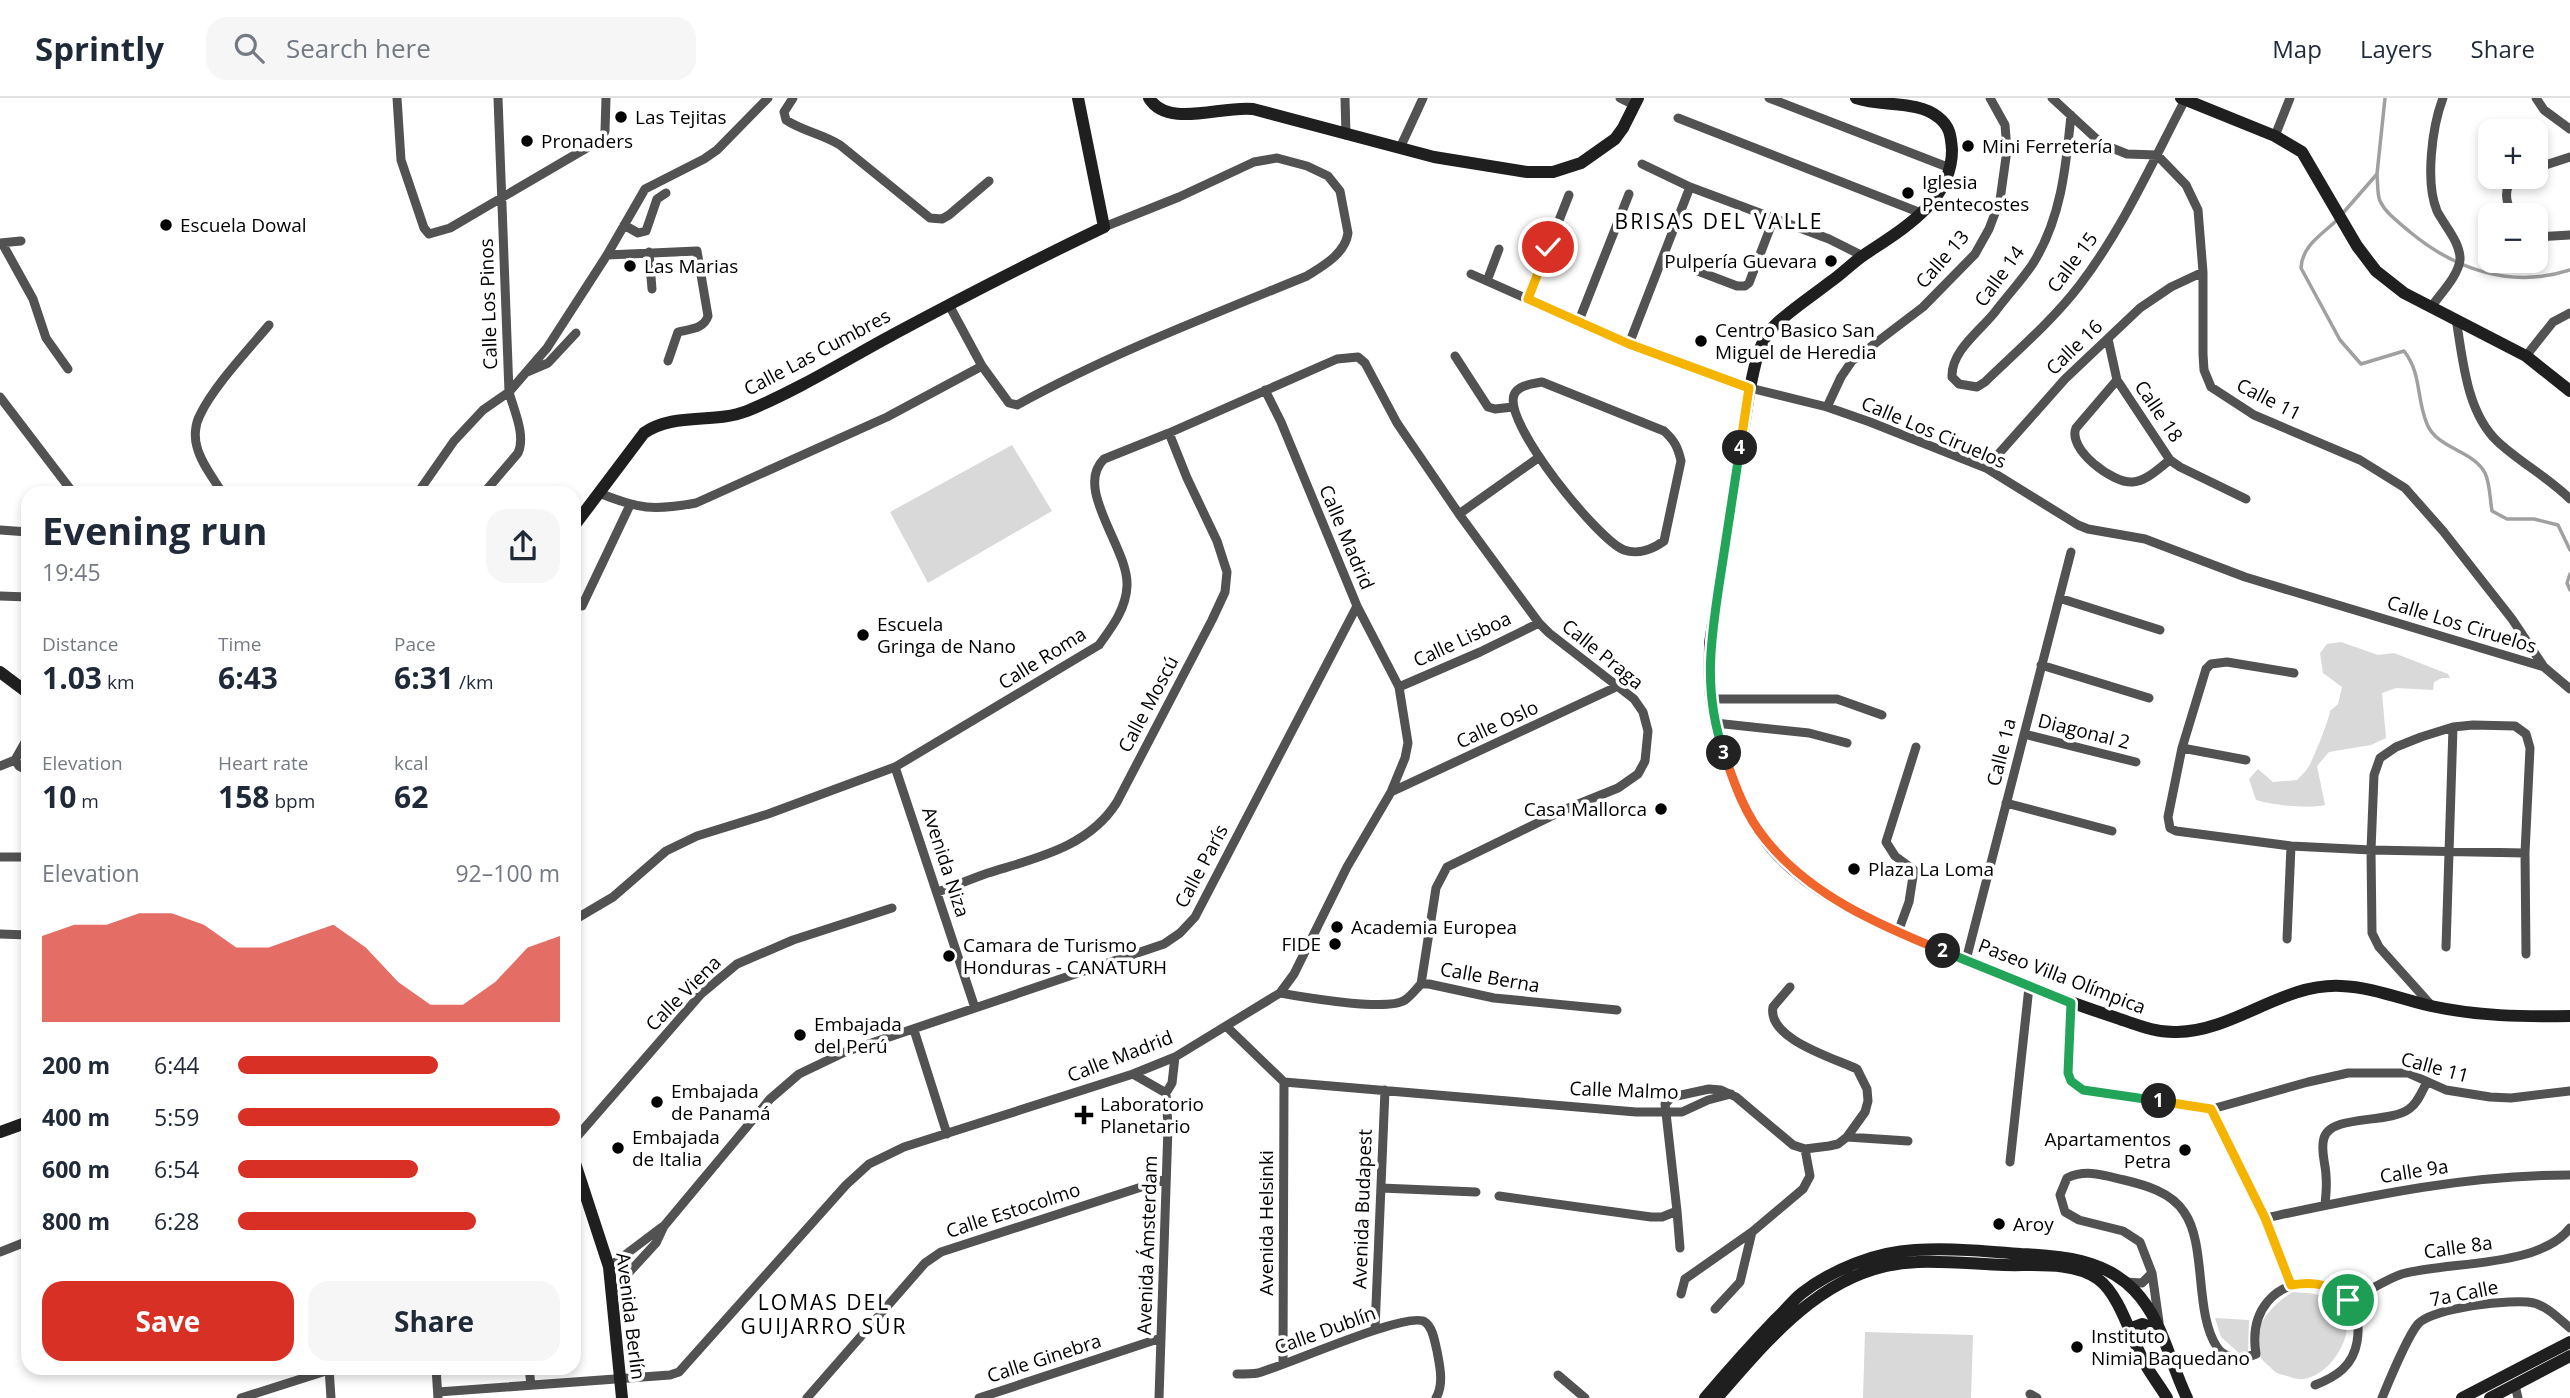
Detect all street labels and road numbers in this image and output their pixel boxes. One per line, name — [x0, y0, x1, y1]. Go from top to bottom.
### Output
street label: Calle 13 — [1909, 224, 1975, 294]
street label: Calle 15 — [2041, 226, 2103, 298]
street label: Calle Los Pinos — [473, 238, 503, 370]
street label: Calle 14 — [1968, 240, 2030, 312]
street label: Calle Las Cumbres — [739, 302, 895, 402]
street label: Calle 16 — [2040, 314, 2108, 380]
street label: Calle 11 — [2232, 372, 2306, 426]
street label: Calle 18 — [2129, 375, 2189, 447]
street label: Calle Los Ciruelos — [1857, 390, 2011, 474]
street label: Calle Madrid — [1313, 481, 1381, 593]
street label: Calle Los Ciruelos — [2384, 589, 2540, 659]
street label: Calle Lisboa — [1409, 605, 1515, 673]
street label: Calle Praga — [1557, 613, 1649, 695]
street label: Calle Roma — [993, 621, 1091, 695]
street label: Calle Moscú — [1112, 651, 1184, 757]
street label: Calle Oslo — [1452, 694, 1542, 754]
street label: Diagonal 2 — [2035, 707, 2133, 755]
street label: Calle 1a — [1980, 715, 2022, 789]
street label: Avenida Niza — [916, 804, 976, 920]
street label: Calle París — [1168, 820, 1234, 912]
street label: Paseo Villa Olímpica — [1975, 932, 2149, 1020]
street label: Calle Viena — [640, 950, 726, 1036]
street label: Calle Berna — [1438, 955, 1542, 999]
street label: Calle Madrid — [1063, 1024, 1177, 1088]
street label: Calle 11 — [2398, 1045, 2472, 1089]
street label: Calle Malmo — [1569, 1075, 1679, 1105]
street label: Avenida Budapest — [1346, 1128, 1378, 1289]
street label: Avenida Helsinki — [1253, 1150, 1279, 1296]
street label: Calle 9a — [2378, 1153, 2450, 1189]
street label: Avenida Ámsterdam — [1131, 1155, 1163, 1335]
street label: Calle Estocolmo — [942, 1176, 1084, 1244]
street label: Calle 8a — [2422, 1229, 2494, 1265]
street label: Avenida Berlín — [610, 1251, 652, 1381]
street label: 7a Calle — [2428, 1274, 2500, 1312]
street label: Calle Dublín — [1271, 1300, 1379, 1360]
street label: Calle Ginebra — [984, 1327, 1104, 1389]

